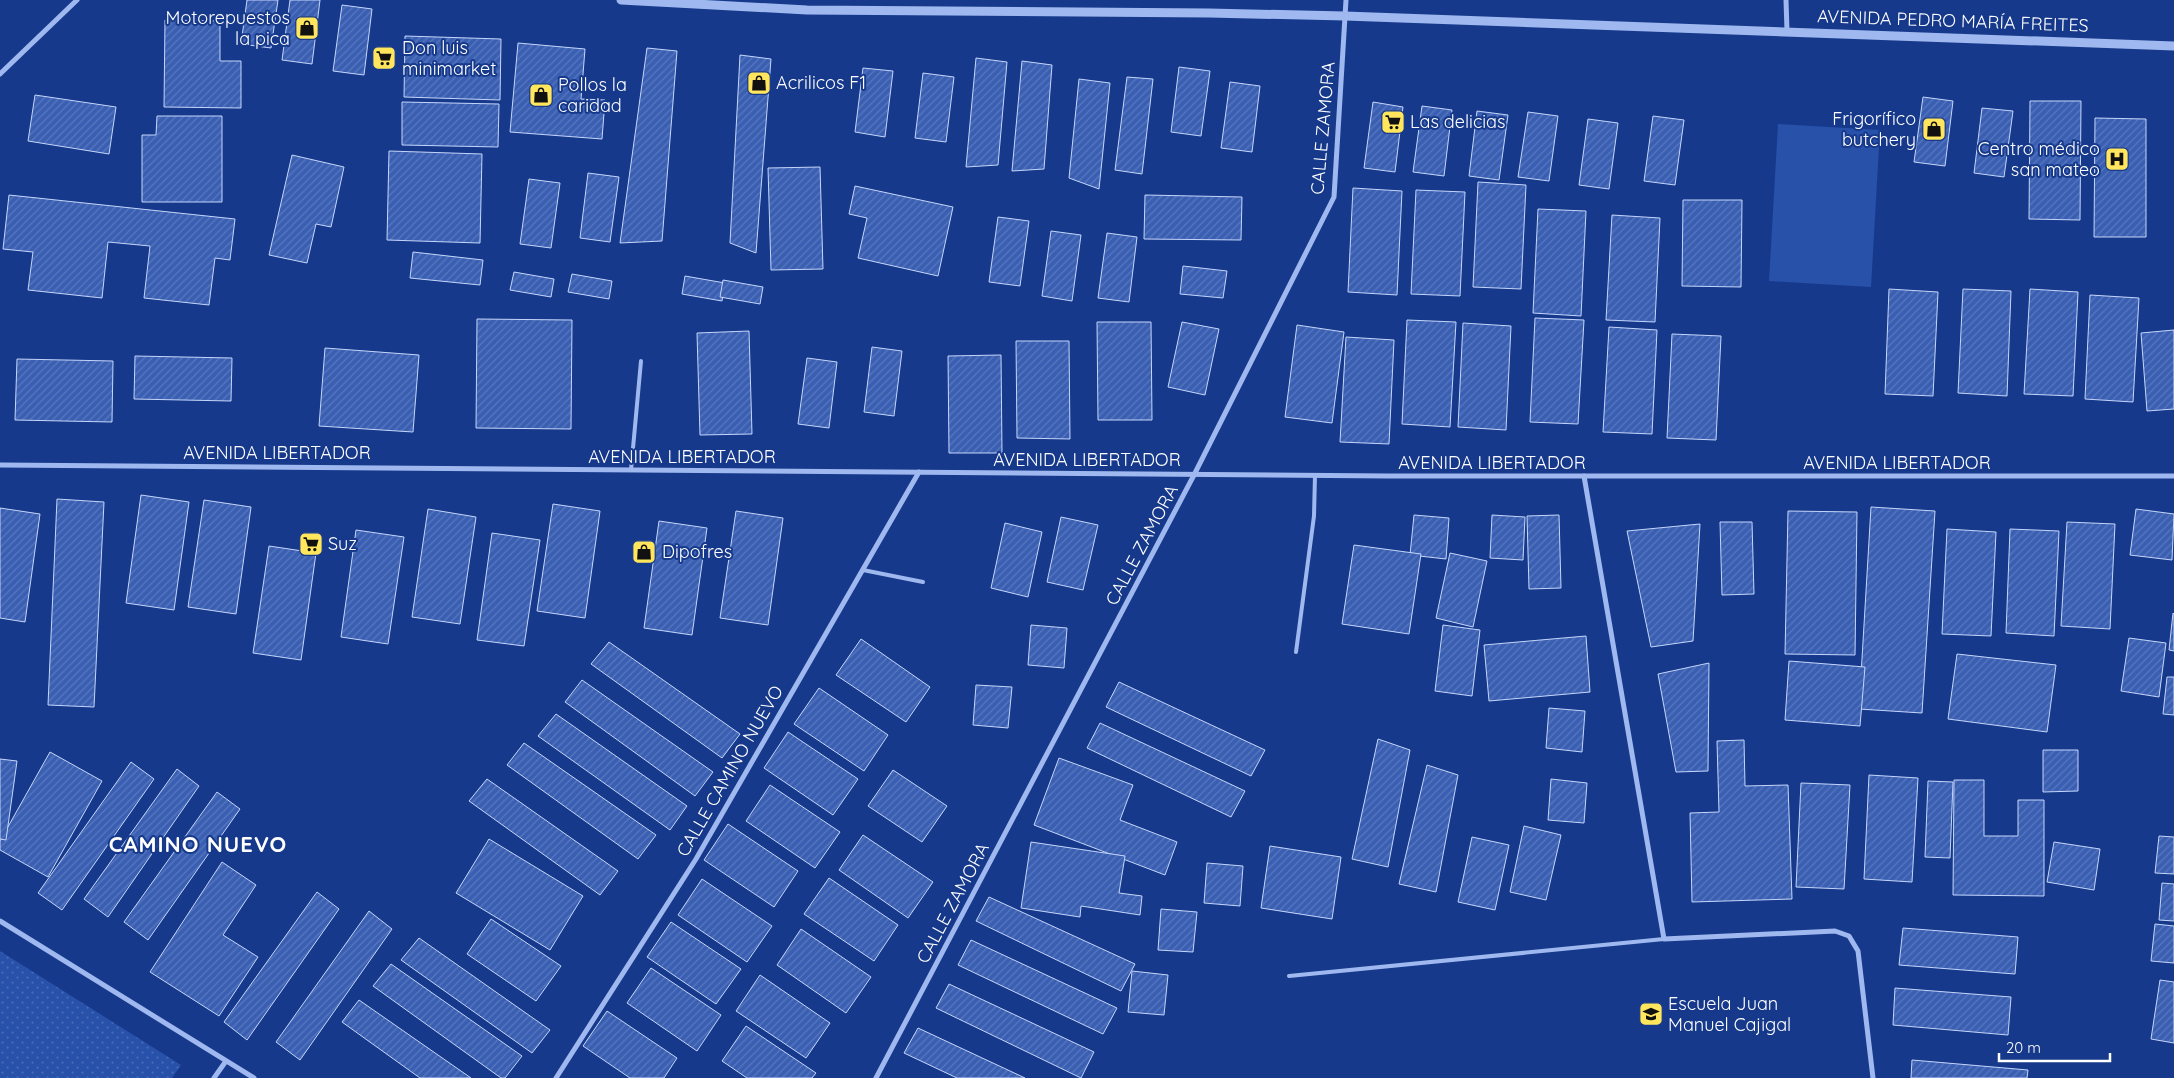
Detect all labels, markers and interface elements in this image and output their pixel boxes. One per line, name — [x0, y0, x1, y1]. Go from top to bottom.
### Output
street label: AVENIDA PEDRO MARÍA FREITES — [1817, 4, 2089, 37]
place label: Motorepuestos la pica — [166, 6, 290, 50]
shop icon: Motorepuestos la pica — [294, 15, 320, 41]
place label: Don luis minimarket — [402, 36, 496, 80]
supermarket icon: Don luis minimarket — [371, 45, 397, 71]
street label: CALLE ZAMORA — [1305, 60, 1340, 195]
shop icon: Acrilicos F1 — [746, 70, 772, 96]
place label: Acrilicos F1 — [776, 71, 866, 94]
place label: Pollos la caridad — [558, 73, 627, 117]
shop icon: Pollos la caridad — [528, 82, 554, 108]
place label: Frigorífico butchery — [1832, 107, 1916, 151]
supermarket icon: Las delicias — [1380, 109, 1406, 135]
place label: Las delicias — [1410, 110, 1505, 133]
shop icon: Frigorífico butchery — [1921, 116, 1947, 142]
place label: Centro médico san mateo — [1978, 137, 2100, 181]
hospital icon: Centro médico san mateo — [2104, 146, 2130, 172]
street label: AVENIDA LIBERTADOR — [183, 441, 371, 464]
street label: AVENIDA LIBERTADOR — [588, 445, 776, 468]
street label: AVENIDA LIBERTADOR — [993, 448, 1181, 471]
street label: AVENIDA LIBERTADOR — [1398, 451, 1586, 474]
street label: AVENIDA LIBERTADOR — [1803, 451, 1991, 474]
street label: CALLE ZAMORA — [1100, 480, 1183, 609]
supermarket icon: Suz — [298, 531, 324, 557]
place label: Suz — [328, 532, 357, 555]
shop icon: Dipofres — [631, 539, 657, 565]
place label: Dipofres — [662, 540, 732, 563]
street label: CALLE CAMINO NUEVO — [671, 681, 788, 861]
district label: CAMINO NUEVO — [109, 830, 287, 858]
street label: CALLE ZAMORA — [911, 838, 994, 967]
place label: Escuela Juan Manuel Cajigal — [1668, 992, 1791, 1036]
school or university icon: Escuela Juan Manuel Cajigal — [1638, 1001, 1664, 1027]
scale bar — [1999, 1030, 2110, 1062]
text: 20 m — [2006, 1038, 2041, 1057]

